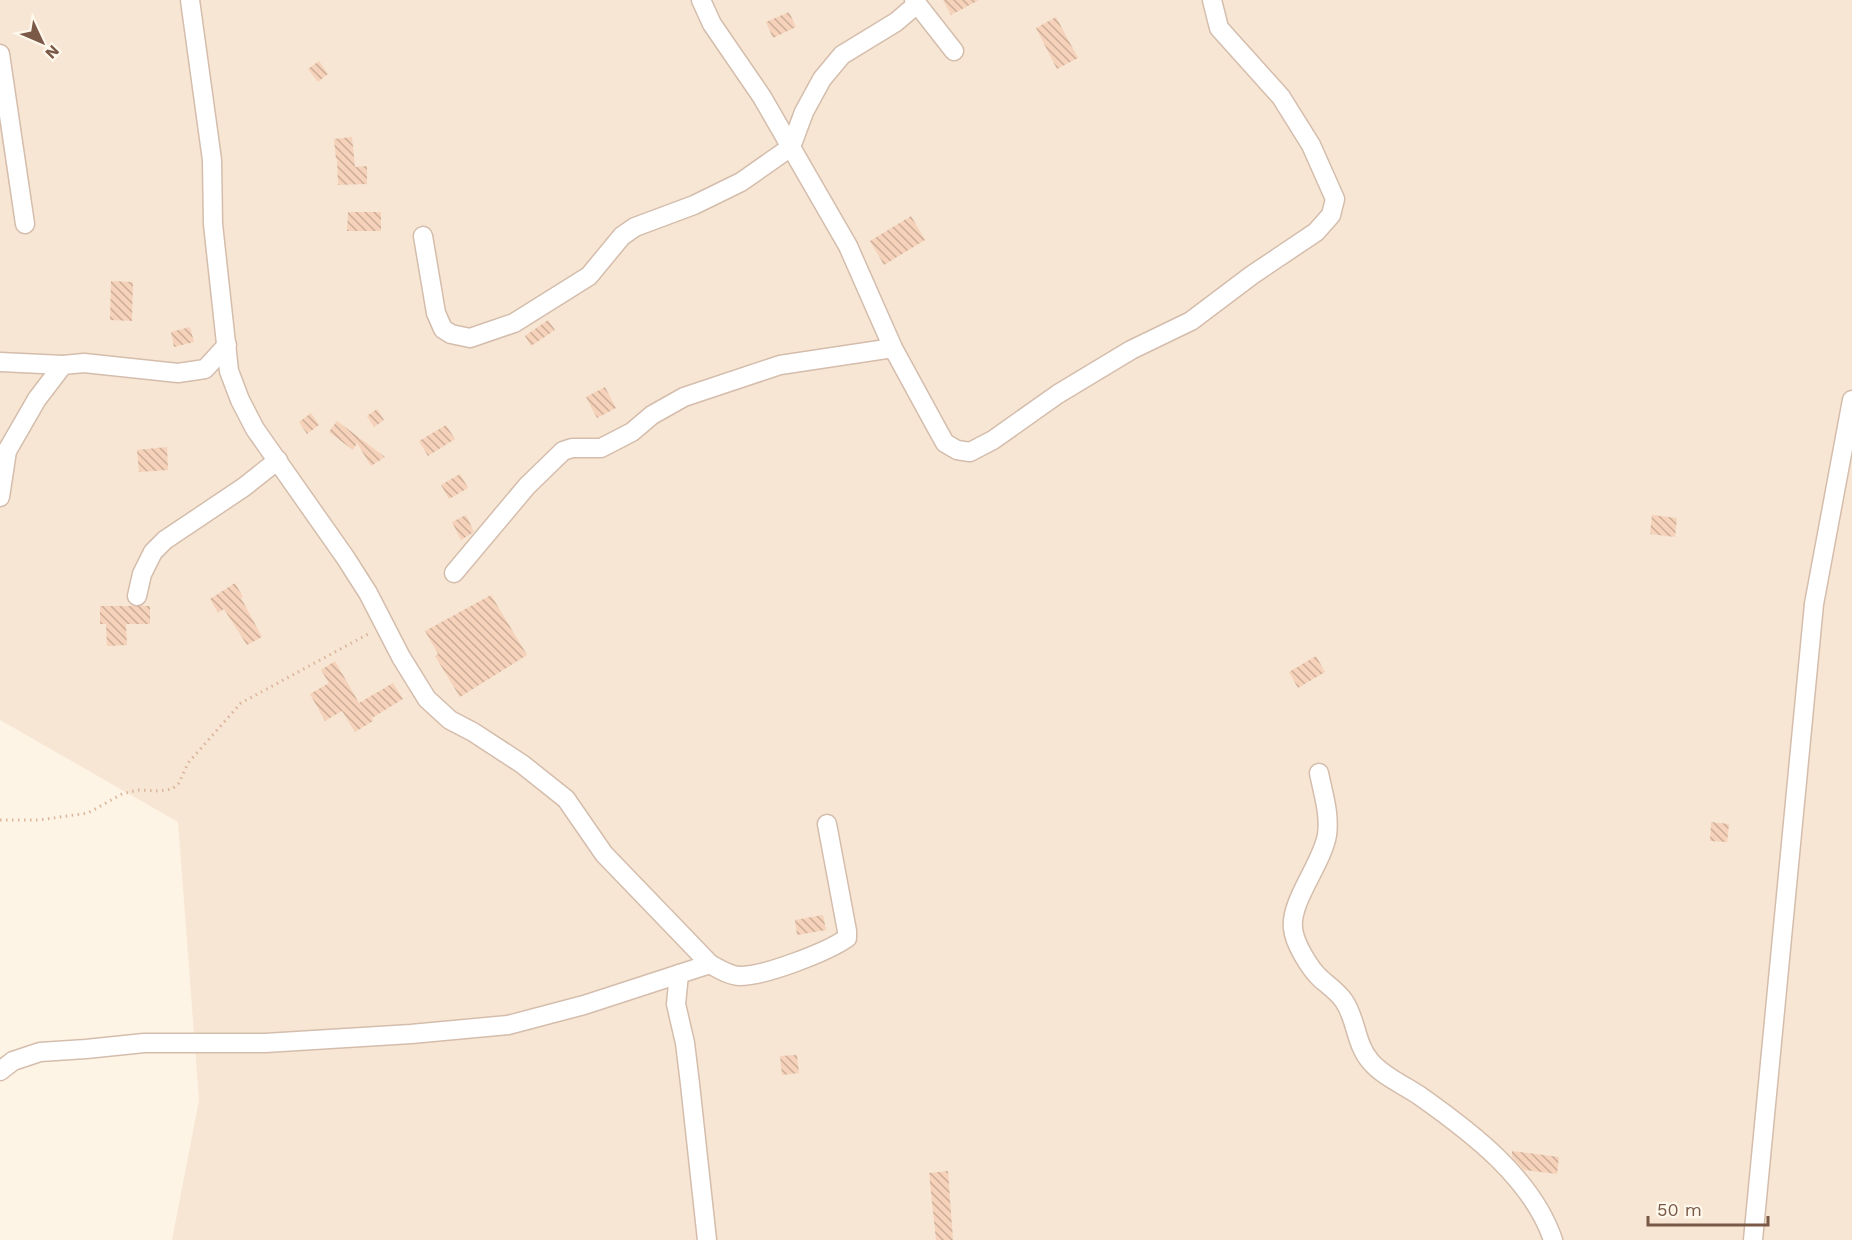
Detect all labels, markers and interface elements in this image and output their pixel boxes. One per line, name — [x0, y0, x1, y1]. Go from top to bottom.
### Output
north arrow — [12, 12, 72, 72]
text: N — [41, 41, 63, 63]
scale bar — [1648, 1189, 1768, 1227]
text: 50 m — [1657, 1199, 1702, 1220]

